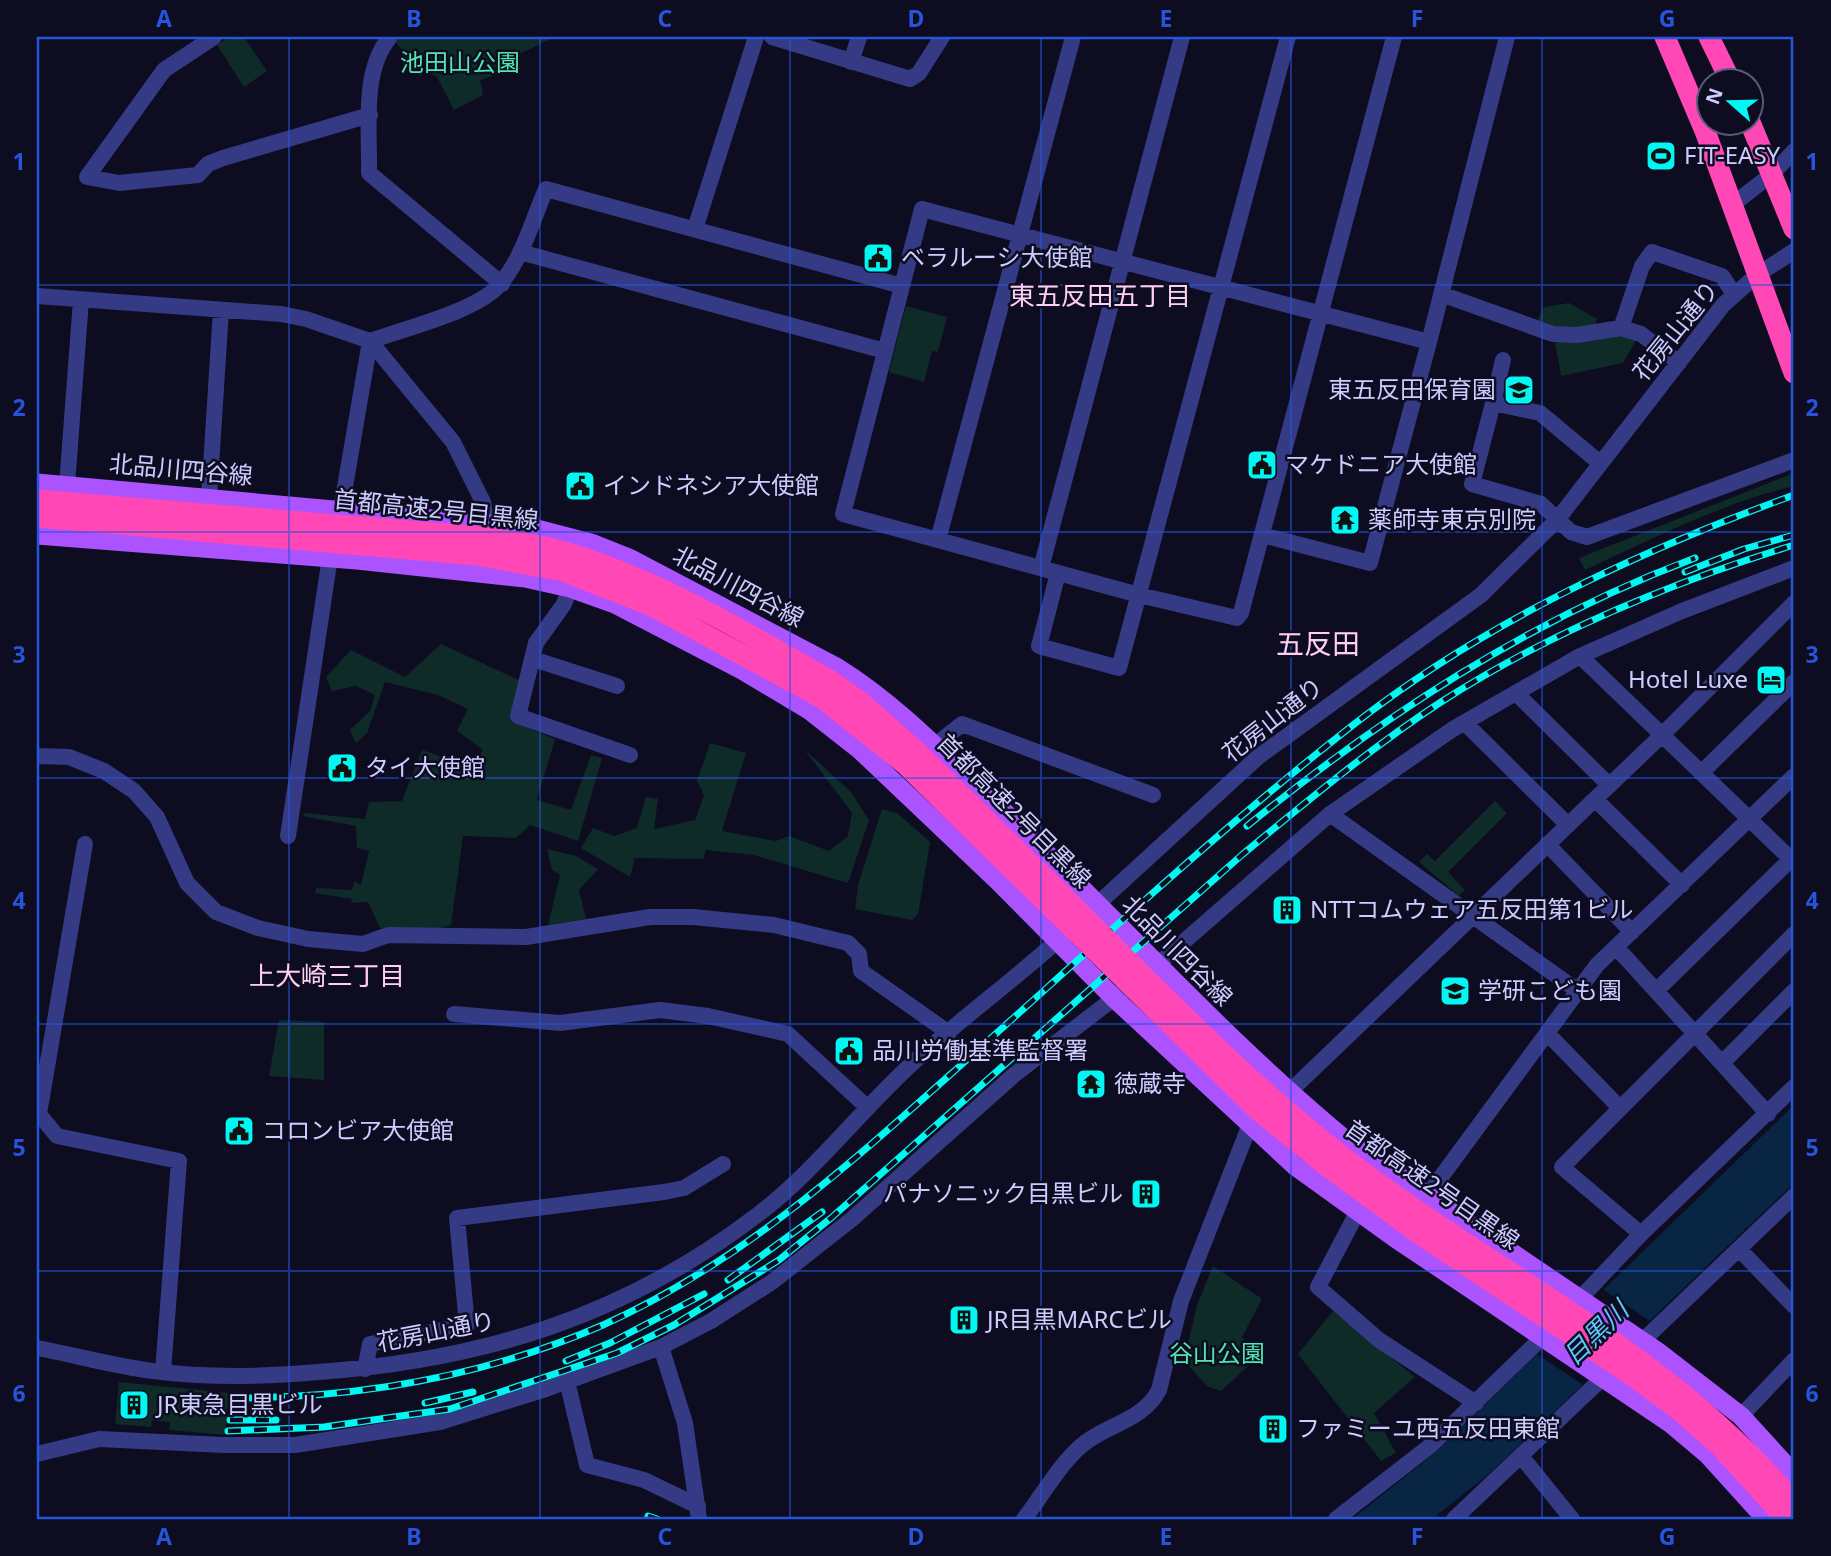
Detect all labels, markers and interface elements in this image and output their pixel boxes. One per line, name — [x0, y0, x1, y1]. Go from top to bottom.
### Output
text: A — [156, 2, 172, 34]
text: B — [406, 2, 422, 34]
text: C — [658, 2, 673, 34]
text: D — [908, 2, 924, 34]
text: E — [1160, 2, 1172, 34]
text: F — [1411, 2, 1423, 34]
text: G — [1659, 2, 1675, 34]
park label: 池田山公園 — [400, 45, 520, 78]
north arrow — [1694, 66, 1764, 136]
text: N — [1699, 84, 1729, 108]
place label: FIT-EASY — [1684, 138, 1781, 171]
sports icon: FIT-EASY — [1644, 139, 1678, 173]
text: 1 — [12, 145, 26, 177]
text: 1 — [1805, 145, 1819, 177]
place label: ベラルーシ大使館 — [901, 240, 1093, 273]
public building icon: ベラルーシ大使館 — [861, 241, 895, 275]
street label: 花房山通り — [1624, 273, 1725, 387]
district label: 東五反田五丁目 — [1009, 277, 1191, 313]
place label: 東五反田保育園 — [1328, 372, 1496, 405]
school or university icon: 東五反田保育園 — [1502, 373, 1536, 407]
text: 2 — [12, 391, 26, 423]
text: 2 — [1805, 391, 1819, 423]
street label: 北品川四谷線 — [108, 446, 254, 491]
place label: マケドニア大使館 — [1285, 447, 1477, 480]
public building icon: マケドニア大使館 — [1245, 448, 1279, 482]
place label: インドネシア大使館 — [603, 468, 819, 501]
public building icon: インドネシア大使館 — [563, 469, 597, 503]
street label: 首都高速2号目黒線 — [332, 481, 540, 536]
place label: 薬師寺東京別院 — [1368, 502, 1536, 535]
temple icon: 薬師寺東京別院 — [1328, 503, 1362, 537]
street label: 北品川四谷線 — [667, 537, 810, 634]
district label: 五反田 — [1276, 624, 1360, 662]
text: 3 — [12, 638, 26, 670]
text: 3 — [1805, 638, 1819, 670]
place label: Hotel Luxe — [1628, 662, 1748, 695]
hotel icon: Hotel Luxe — [1754, 663, 1788, 697]
street label: 花房山通り — [1215, 669, 1330, 769]
street label: 首都高速2号目黒線 — [931, 726, 1099, 894]
place label: タイ大使館 — [365, 750, 485, 783]
public building icon: タイ大使館 — [325, 751, 359, 785]
text: 4 — [12, 884, 26, 916]
text: 4 — [1805, 884, 1819, 916]
street label: 北品川四谷線 — [1115, 887, 1241, 1013]
place label: NTTコムウェア五反田第1ビル — [1310, 892, 1633, 925]
building icon: NTTコムウェア五反田第1ビル — [1270, 893, 1304, 927]
district label: 上大崎三丁目 — [249, 957, 405, 993]
place label: 学研こども園 — [1478, 973, 1622, 1006]
school or university icon: 学研こども園 — [1438, 974, 1472, 1008]
place label: 品川労働基準監督署 — [872, 1033, 1088, 1066]
public building icon: 品川労働基準監督署 — [832, 1034, 866, 1068]
place label: 徳蔵寺 — [1114, 1066, 1186, 1099]
temple icon: 徳蔵寺 — [1074, 1067, 1108, 1101]
street label: 首都高速2号目黒線 — [1339, 1111, 1527, 1256]
place label: コロンビア大使館 — [262, 1113, 454, 1146]
public building icon: コロンビア大使館 — [222, 1114, 256, 1148]
text: 5 — [12, 1131, 26, 1163]
text: 5 — [1805, 1131, 1819, 1163]
place label: パナソニック目黒ビル — [883, 1176, 1123, 1209]
building icon: パナソニック目黒ビル — [1129, 1177, 1163, 1211]
water label: 目黒川 — [1555, 1290, 1638, 1372]
place label: JR目黒MARCビル — [985, 1302, 1172, 1335]
street label: 花房山通り — [374, 1303, 498, 1358]
building icon: JR目黒MARCビル — [947, 1303, 981, 1337]
park label: 谷山公園 — [1169, 1336, 1265, 1369]
text: 6 — [12, 1377, 26, 1409]
text: 6 — [1805, 1377, 1819, 1409]
place label: JR東急目黒ビル — [155, 1387, 322, 1420]
building icon: JR東急目黒ビル — [117, 1388, 151, 1422]
place label: ファミーユ西五反田東館 — [1296, 1411, 1560, 1444]
building icon: ファミーユ西五反田東館 — [1256, 1412, 1290, 1446]
text: A — [156, 1520, 172, 1552]
text: B — [406, 1520, 422, 1552]
text: C — [658, 1520, 673, 1552]
text: D — [908, 1520, 924, 1552]
text: E — [1160, 1520, 1172, 1552]
text: F — [1411, 1520, 1423, 1552]
text: G — [1659, 1520, 1675, 1552]

